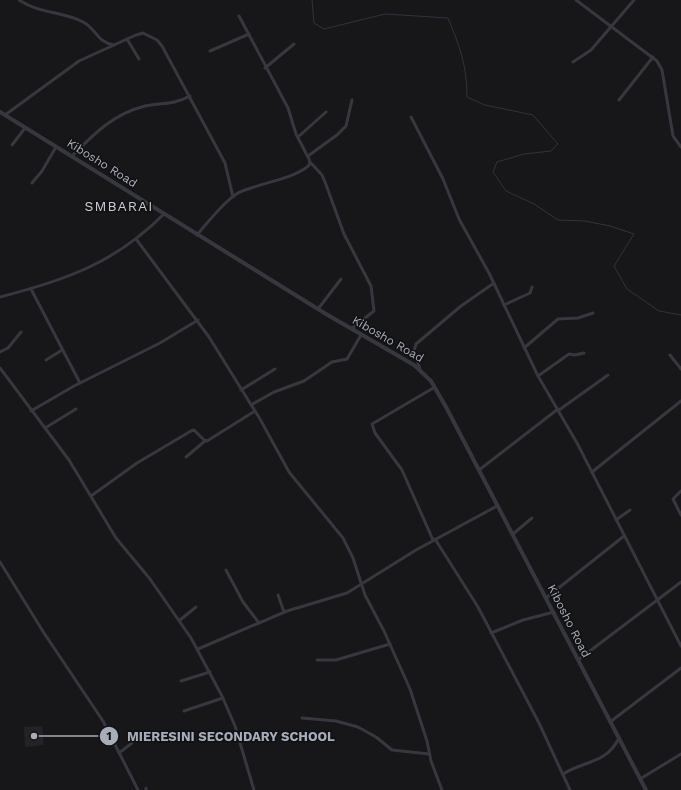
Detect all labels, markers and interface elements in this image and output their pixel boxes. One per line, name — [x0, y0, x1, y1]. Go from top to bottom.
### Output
street label: Kibosho Road — [64, 136, 140, 190]
district label: SMBARAI — [85, 198, 153, 214]
street label: Kibosho Road — [350, 313, 426, 365]
street label: Kibosho Road — [545, 582, 593, 660]
callout: MIERESINI SECONDARY SCHOOL — [99, 724, 344, 749]
text: 1 — [106, 729, 112, 743]
text: MIERESINI SECONDARY SCHOOL — [127, 729, 335, 744]

